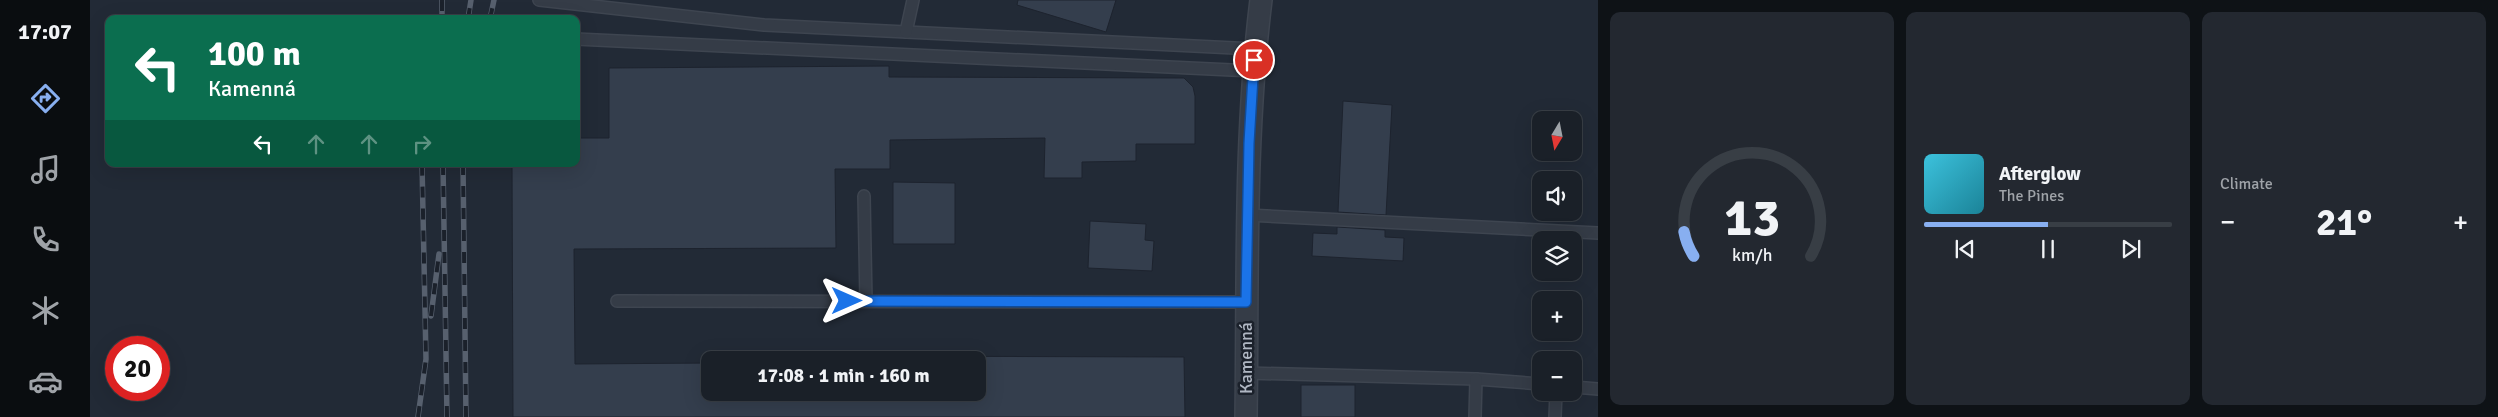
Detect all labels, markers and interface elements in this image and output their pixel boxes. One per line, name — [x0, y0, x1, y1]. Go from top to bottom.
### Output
text: 17:07 — [18, 18, 72, 45]
text: 100 m — [208, 32, 301, 75]
icon: left — [125, 35, 190, 100]
pin — [1233, 39, 1275, 81]
icon: arrive — [1240, 46, 1268, 74]
text: Kamenná — [208, 75, 296, 102]
icon: directions — [28, 81, 63, 116]
north arrow — [1532, 111, 1582, 161]
map controls — [1532, 111, 1582, 401]
icon: left — [249, 130, 277, 158]
icon: ahead — [302, 130, 330, 158]
icon: ahead — [355, 130, 383, 158]
icon: right — [408, 130, 436, 158]
icon: music — [28, 152, 63, 187]
text: Afterglow — [1999, 162, 2081, 186]
button: sound — [1532, 171, 1582, 221]
text: Climate — [2220, 174, 2273, 194]
text: 13 — [1724, 186, 1780, 250]
text: The Pines — [1999, 186, 2064, 206]
text: 21° — [2316, 199, 2372, 246]
text: − — [2220, 205, 2235, 239]
text: + — [2453, 205, 2468, 239]
icon: phone — [28, 222, 63, 257]
button: layers — [1532, 231, 1582, 281]
icon: previous — [1951, 235, 1979, 263]
icon: pause — [2034, 235, 2062, 263]
icon: next — [2117, 235, 2145, 263]
text: km/h — [1732, 244, 1772, 266]
position arrow — [820, 274, 872, 326]
button: + — [1532, 291, 1582, 341]
icon: climate — [28, 293, 63, 328]
street label: Kamenná — [1235, 322, 1257, 394]
speed limit sign: 20 — [105, 336, 170, 401]
button: − — [1532, 351, 1582, 401]
icon: car — [28, 364, 63, 399]
text: 17:08 · 1 min · 160 m — [757, 364, 930, 388]

